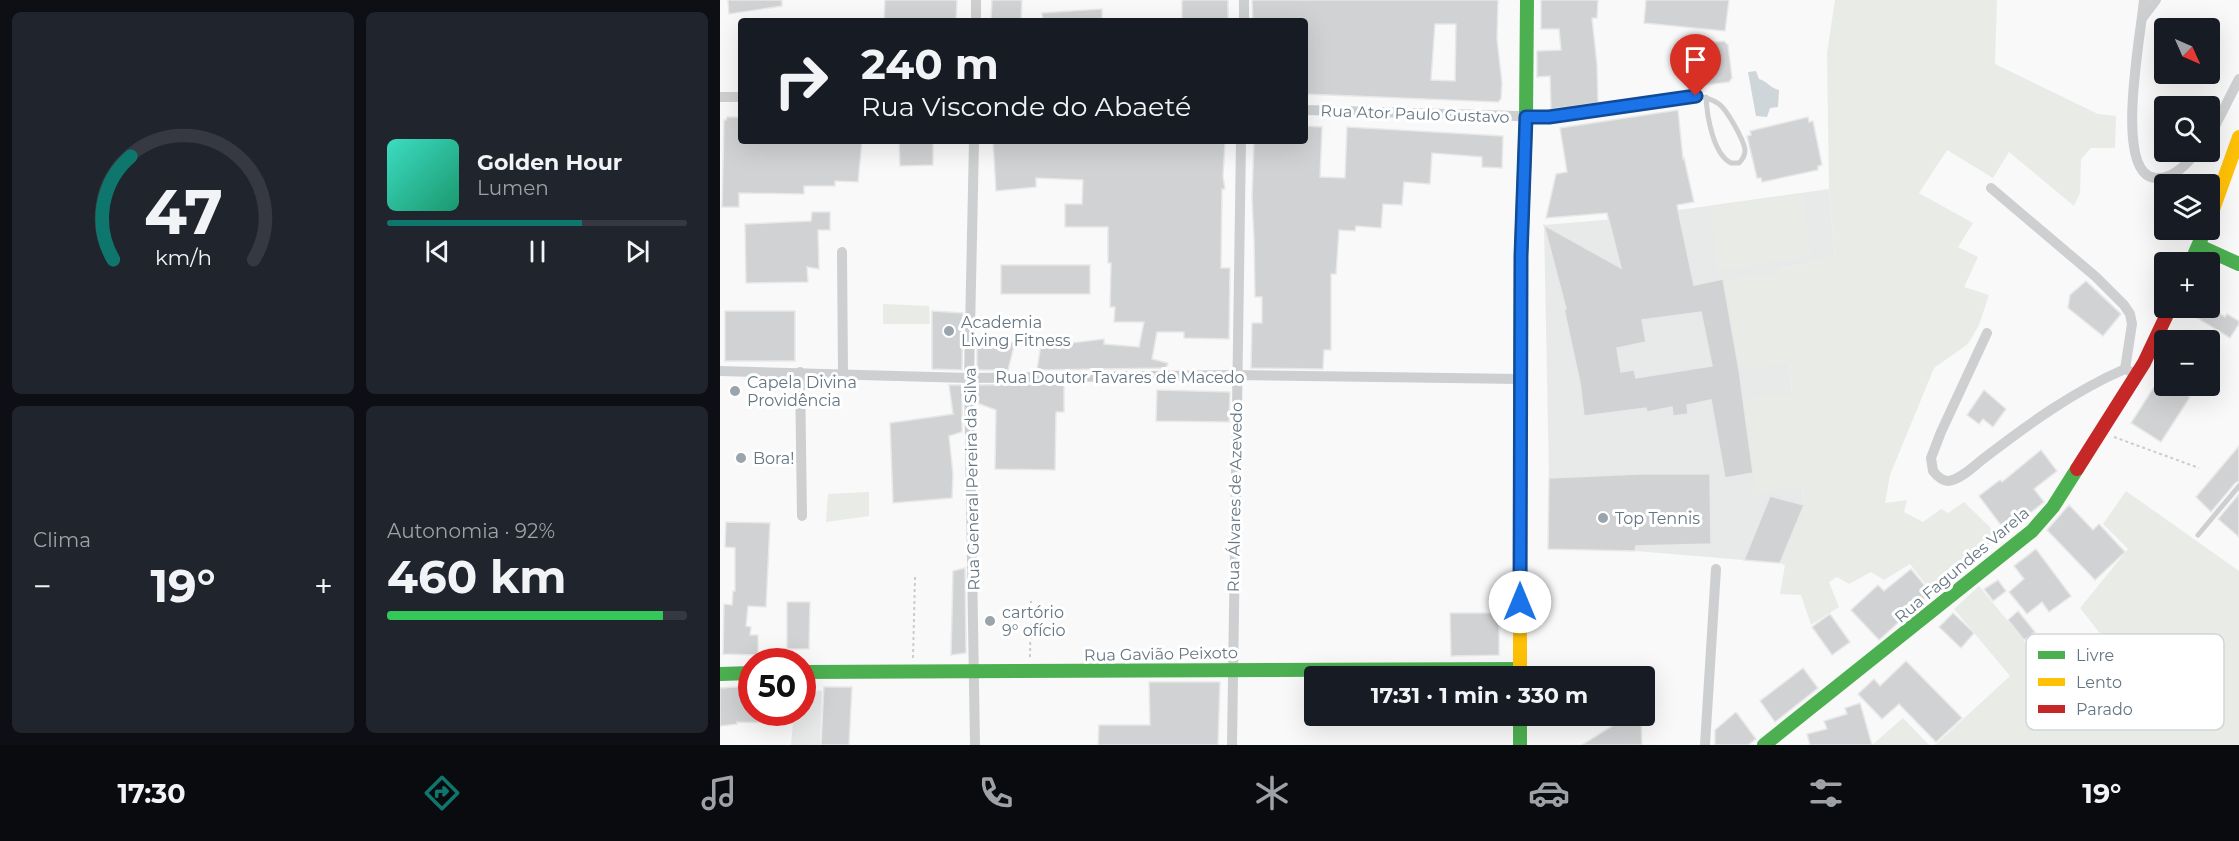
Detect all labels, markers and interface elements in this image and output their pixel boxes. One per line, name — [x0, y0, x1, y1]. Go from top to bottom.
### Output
north arrow — [2154, 18, 2220, 84]
map controls — [2154, 18, 2220, 396]
pin — [1670, 34, 1721, 96]
text: 240 m — [861, 38, 999, 90]
icon: right — [762, 42, 840, 120]
icon: arrive — [1679, 43, 1712, 76]
text: Rua Visconde do Abaeté — [861, 90, 1191, 123]
button: search — [2154, 96, 2220, 162]
street label: Rua Ator Paulo Gustavo — [1320, 101, 1510, 127]
text: Golden Hour — [477, 149, 622, 176]
text: 47 — [143, 174, 223, 250]
button: layers — [2154, 174, 2220, 240]
text: Lumen — [477, 176, 549, 200]
icon: previous — [421, 235, 454, 268]
icon: pause — [521, 235, 554, 268]
icon: next — [621, 235, 654, 268]
text: km/h — [154, 245, 212, 271]
button: + — [2154, 252, 2220, 318]
place label: Academia Living Fitness — [961, 313, 1071, 350]
marker: Academia Living Fitness — [942, 324, 956, 338]
button: − — [2154, 330, 2220, 396]
street label: Rua General Pereira da Silva — [961, 367, 983, 591]
street label: Rua Doutor Tavares de Macedo — [995, 368, 1245, 387]
place label: Capela Divina Providência — [747, 373, 857, 410]
marker: Capela Divina Providência — [728, 384, 742, 398]
street label: Rua Álvares de Azevedo — [1224, 402, 1246, 592]
place label: Bora! — [753, 449, 794, 468]
marker: Bora! — [734, 451, 748, 465]
street label: Rua Fagundes Varela — [1891, 503, 2033, 627]
place label: Top Tennis — [1615, 509, 1700, 528]
marker: Top Tennis — [1596, 511, 1610, 525]
text: Autonomia · 92% — [387, 519, 555, 543]
text: Clima — [33, 528, 91, 552]
text: 460 km — [387, 549, 566, 604]
text: 19° — [150, 558, 216, 613]
text: − — [33, 566, 52, 606]
text: + — [314, 566, 333, 606]
position arrow — [1488, 570, 1552, 634]
place label: cartório 9° ofício — [1002, 603, 1066, 640]
marker: cartório 9° ofício — [983, 614, 997, 628]
legend — [2026, 634, 2224, 730]
street label: Rua Gavião Peixoto — [1084, 643, 1238, 665]
text: Livre — [2076, 646, 2114, 665]
speed limit sign: 50 — [738, 648, 816, 726]
text: Lento — [2076, 673, 2122, 692]
text: 17:31 · 1 min · 330 m — [1371, 682, 1588, 709]
text: Parado — [2076, 700, 2133, 719]
icon: directions — [421, 772, 463, 814]
icon: music — [698, 772, 740, 814]
icon: phone — [975, 772, 1017, 814]
icon: climate — [1251, 772, 1293, 814]
icon: car — [1528, 772, 1570, 814]
icon: filters — [1805, 772, 1847, 814]
text: 17:30 — [117, 777, 186, 810]
text: 19° — [2082, 777, 2121, 810]

